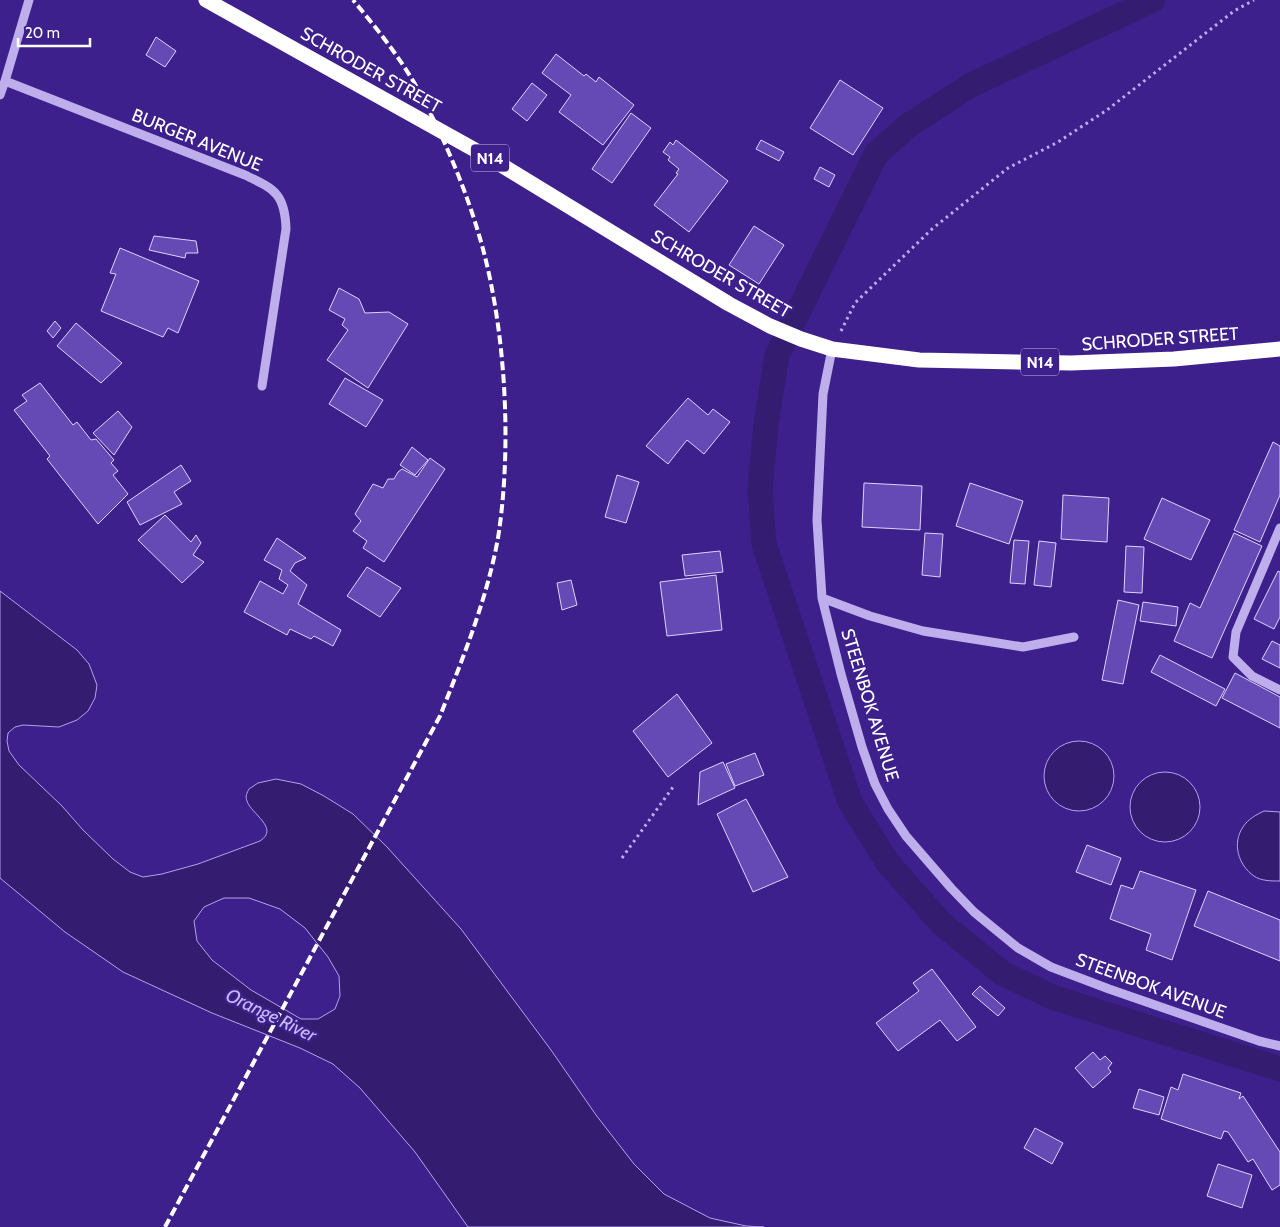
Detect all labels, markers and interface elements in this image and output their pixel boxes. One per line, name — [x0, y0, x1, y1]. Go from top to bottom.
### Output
scale bar — [18, 15, 90, 47]
street label: SCHRODER STREET — [297, 22, 446, 118]
text: 20 m — [25, 24, 60, 42]
street label: BURGER AVENUE — [129, 104, 265, 176]
road number: N14 — [471, 144, 509, 172]
street label: SCHRODER STREET — [647, 225, 795, 323]
street label: SCHRODER STREET — [1081, 323, 1240, 355]
road number: N14 — [1021, 348, 1059, 376]
street label: STEENBOK AVENUE — [836, 626, 904, 784]
street label: STEENBOK AVENUE — [1073, 949, 1229, 1023]
water label: Orange River — [222, 983, 321, 1047]

